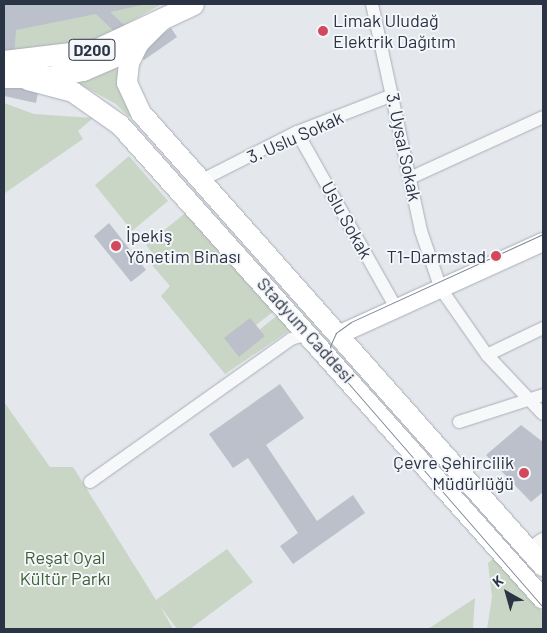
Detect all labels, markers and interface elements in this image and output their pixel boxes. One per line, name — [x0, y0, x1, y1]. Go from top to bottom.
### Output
place label: Limak Uludağ Elektrik Dağıtım — [333, 10, 456, 52]
marker: Limak Uludağ Elektrik Dağıtım — [317, 25, 329, 37]
road number: D200 — [68, 36, 116, 64]
street label: 3. Uysal Sokak — [382, 91, 426, 203]
street label: 3. Uslu Sokak — [244, 106, 346, 168]
street label: Uslu Sokak — [317, 178, 377, 262]
place label: İpekiş Yönetim Binası — [126, 225, 241, 268]
marker: İpekiş Yönetim Binası — [110, 240, 122, 252]
place label: T1-Darmstad — [386, 245, 486, 267]
marker: T1-Darmstad — [490, 250, 502, 262]
street label: Stadyum Caddesi — [253, 273, 359, 387]
place label: Çevre Şehircilik Müdürlüğü — [393, 452, 514, 494]
marker: Çevre Şehircilik Müdürlüğü — [518, 467, 530, 479]
park label: Reşat Oyal Kültür Parkı — [20, 547, 110, 590]
north arrow — [482, 568, 532, 618]
text: K — [489, 571, 506, 590]

